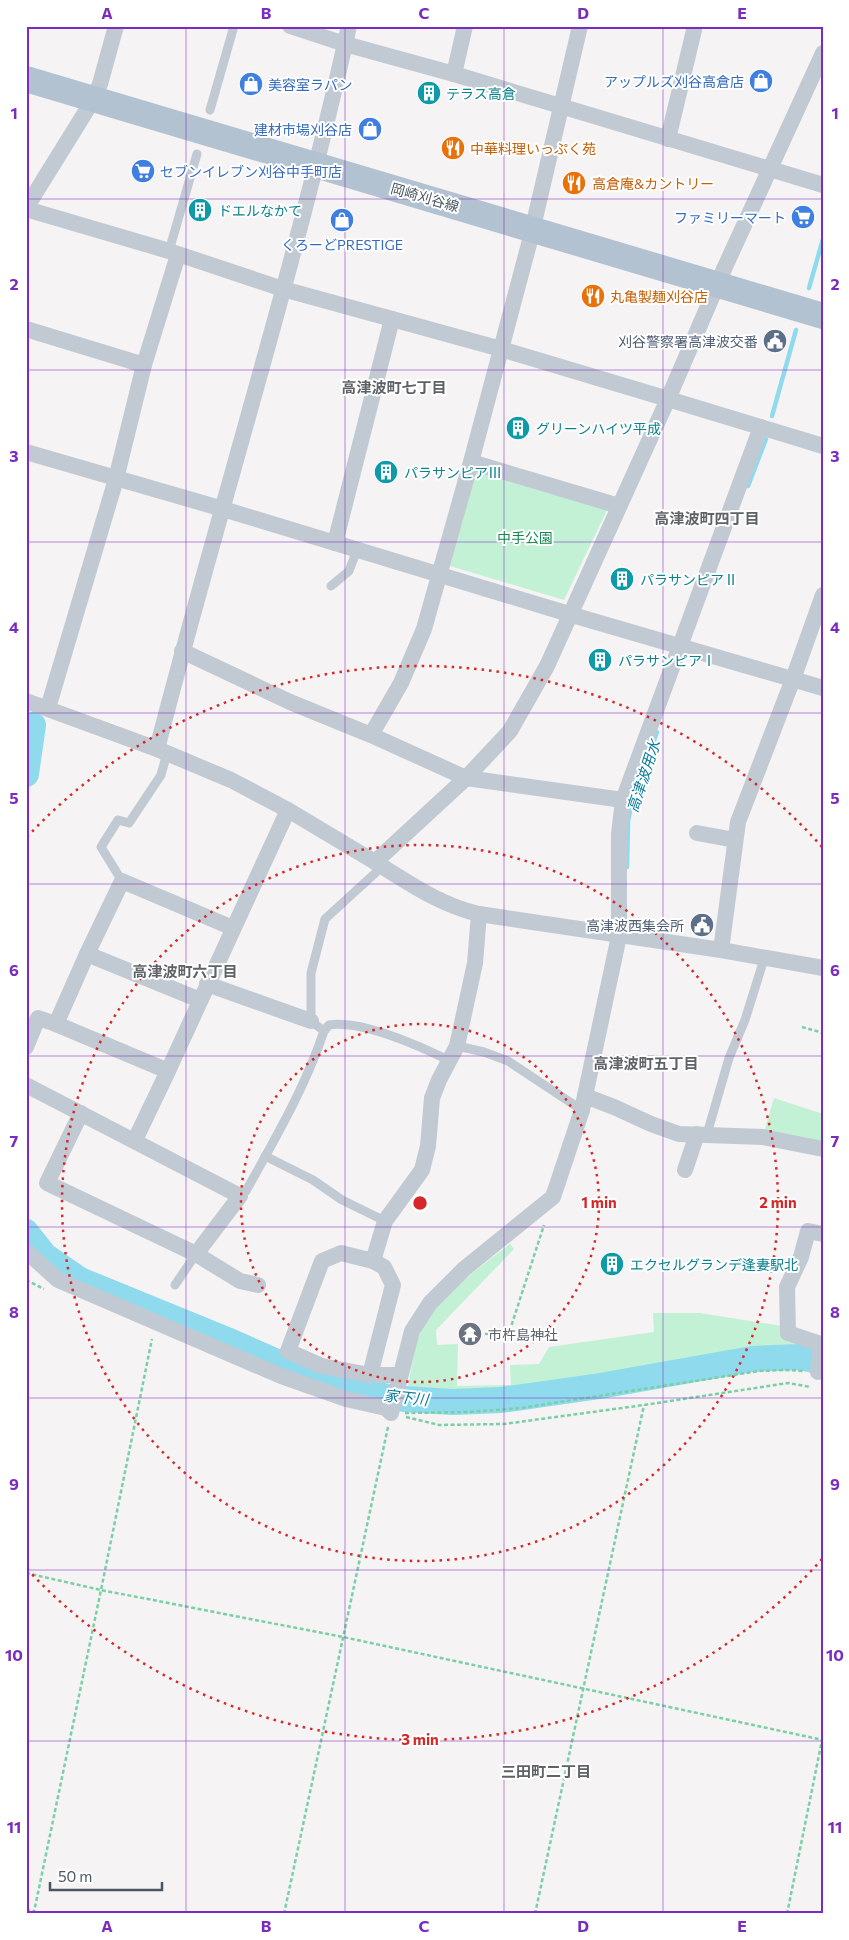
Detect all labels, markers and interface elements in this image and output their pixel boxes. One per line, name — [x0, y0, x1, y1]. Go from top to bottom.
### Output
text: A — [101, 3, 113, 22]
text: B — [261, 3, 272, 22]
text: C — [419, 3, 430, 22]
text: D — [577, 3, 589, 22]
text: E — [737, 3, 747, 22]
shop icon: アップルズ刈谷高倉店 — [748, 68, 774, 94]
shop icon: 美容室ラパン — [238, 71, 264, 97]
place label: アップルズ刈谷高倉店 — [604, 73, 744, 90]
place label: 美容室ラパン — [268, 76, 353, 93]
building icon: テラス高倉 — [416, 80, 442, 106]
place label: テラス高倉 — [446, 85, 516, 102]
text: 1 — [10, 103, 18, 122]
text: 1 — [831, 103, 839, 122]
shop icon: 建材市場刈谷店 — [357, 116, 383, 142]
place label: 建材市場刈谷店 — [254, 121, 352, 138]
restaurant icon: 中華料理いっぷく苑 — [440, 135, 466, 161]
place label: 中華料理いっぷく苑 — [470, 140, 596, 157]
supermarket icon: セブンイレブン刈谷中手町店 — [130, 158, 156, 184]
place label: セブンイレブン刈谷中手町店 — [160, 163, 342, 180]
restaurant icon: 高倉庵&カントリー — [561, 170, 587, 196]
place label: 高倉庵&カントリー — [592, 175, 714, 192]
street label: 岡崎刈谷線 — [389, 179, 461, 215]
building icon: ドエルなかて — [187, 197, 213, 223]
place label: ドエルなかて — [218, 202, 302, 219]
supermarket icon: ファミリーマート — [790, 204, 816, 230]
shop icon: くろーどPRESTIGE — [329, 207, 355, 233]
place label: ファミリーマート — [674, 209, 786, 226]
place label: くろーどPRESTIGE — [281, 236, 403, 253]
text: 2 — [9, 274, 19, 293]
text: 2 — [830, 274, 840, 293]
restaurant icon: 丸亀製麺刈谷店 — [580, 283, 606, 309]
place label: 丸亀製麺刈谷店 — [610, 288, 708, 305]
public building icon: 刈谷警察署高津波交番 — [762, 328, 788, 354]
place label: 刈谷警察署高津波交番 — [618, 333, 758, 350]
district label: 高津波町七丁目 — [341, 378, 447, 396]
building icon: グリーンハイツ平成 — [505, 415, 531, 441]
place label: グリーンハイツ平成 — [536, 420, 661, 437]
text: 3 — [9, 446, 19, 465]
text: 3 — [830, 446, 840, 465]
building icon: パラサンピアⅢ — [373, 459, 399, 485]
place label: パラサンピアⅢ — [404, 464, 502, 481]
district label: 高津波町四丁目 — [654, 509, 760, 527]
park label: 中手公園 — [497, 529, 553, 546]
building icon: パラサンピアⅡ — [609, 566, 635, 592]
place label: パラサンピアⅡ — [640, 571, 738, 588]
text: 4 — [9, 617, 19, 636]
text: 4 — [830, 617, 840, 636]
building icon: パラサンピアⅠ — [587, 647, 613, 673]
place label: パラサンピアⅠ — [618, 652, 716, 669]
water label: 高津波用水 — [623, 736, 664, 814]
text: 5 — [9, 788, 19, 807]
text: 5 — [830, 788, 840, 807]
public building icon: 高津波西集会所 — [689, 912, 715, 938]
place label: 高津波西集会所 — [586, 917, 684, 934]
text: 6 — [9, 960, 19, 979]
text: 6 — [830, 960, 840, 979]
district label: 高津波町六丁目 — [132, 962, 238, 980]
district label: 高津波町五丁目 — [593, 1054, 699, 1072]
text: 7 — [10, 1131, 19, 1150]
text: 7 — [831, 1131, 840, 1150]
text: 1 min — [581, 1193, 617, 1211]
text: 2 min — [759, 1193, 797, 1211]
centre of rings — [411, 1194, 429, 1212]
building icon: エクセルグランデ逢妻駅北 — [599, 1251, 625, 1277]
place label: エクセルグランデ逢妻駅北 — [630, 1256, 798, 1273]
text: 8 — [9, 1302, 19, 1321]
text: 8 — [830, 1302, 840, 1321]
temple icon: 市杵島神社 — [457, 1321, 483, 1347]
place label: 市杵島神社 — [488, 1326, 558, 1343]
water label: 家下川 — [383, 1386, 431, 1409]
text: 9 — [9, 1474, 19, 1493]
text: 9 — [830, 1474, 840, 1493]
text: 10 — [5, 1645, 23, 1664]
text: 10 — [826, 1645, 844, 1664]
text: 3 min — [401, 1730, 439, 1748]
district label: 三田町二丁目 — [501, 1762, 591, 1780]
text: 11 — [7, 1817, 21, 1836]
text: 11 — [828, 1817, 842, 1836]
scale bar — [50, 1860, 162, 1892]
text: 50 m — [58, 1867, 92, 1885]
text: A — [101, 1916, 113, 1935]
text: B — [261, 1916, 272, 1935]
text: C — [419, 1916, 430, 1935]
text: D — [577, 1916, 589, 1935]
text: E — [737, 1916, 747, 1935]

